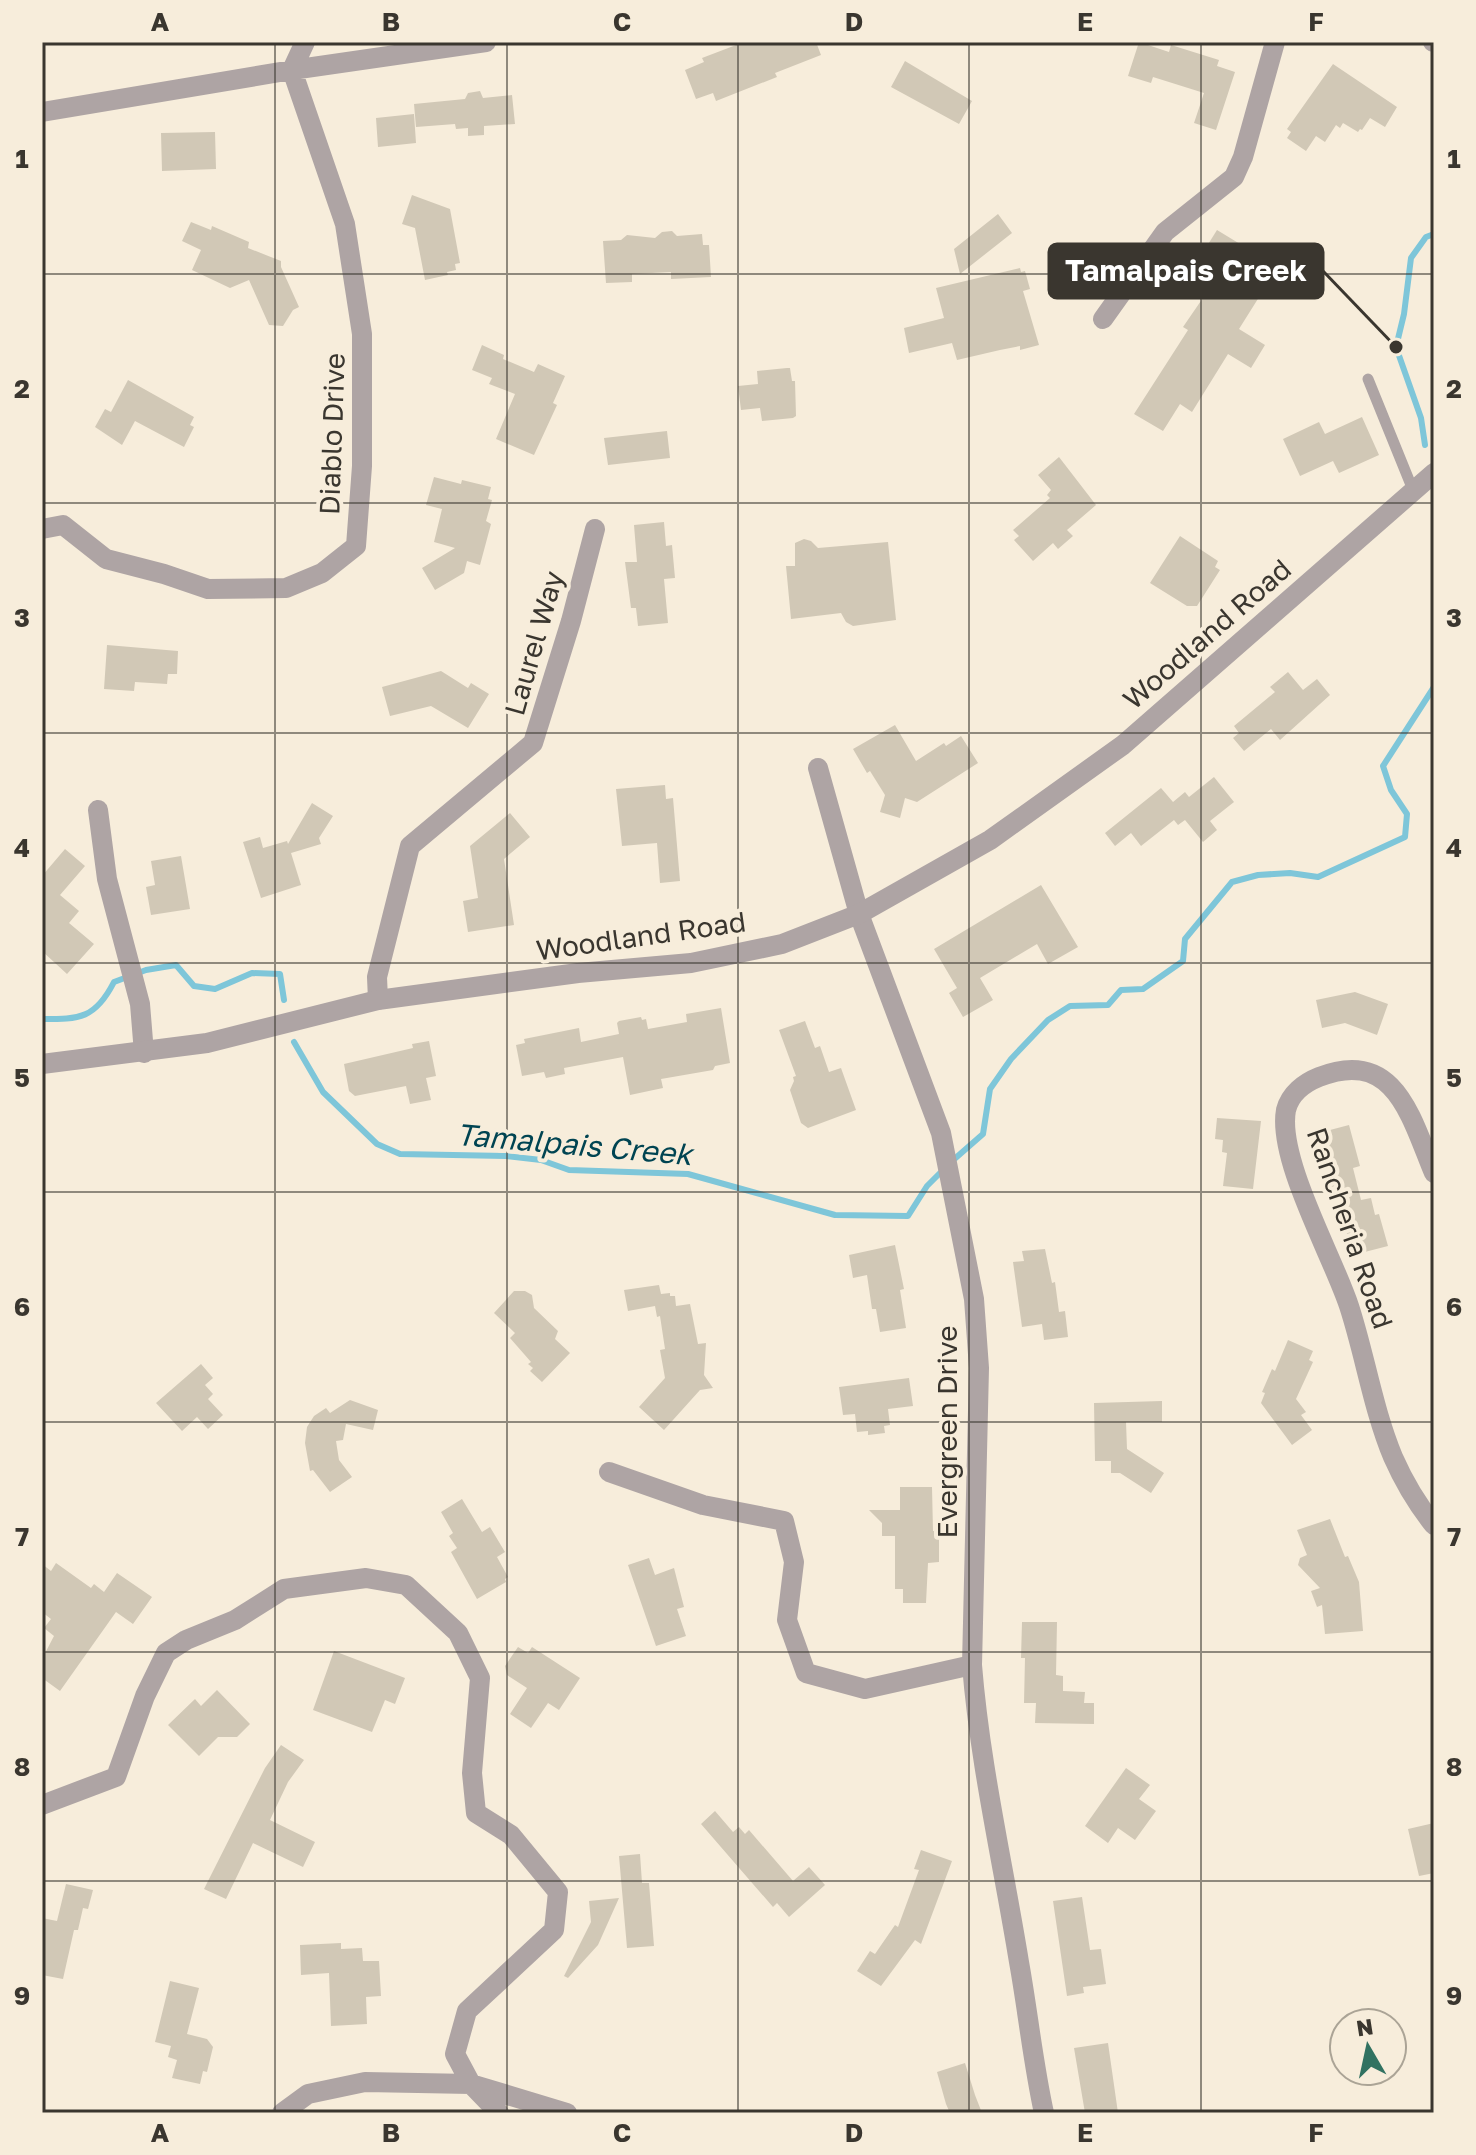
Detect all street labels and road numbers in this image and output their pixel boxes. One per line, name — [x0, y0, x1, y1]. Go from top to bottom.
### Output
street label: Diablo Drive — [312, 352, 351, 516]
street label: Woodland Road — [1116, 552, 1297, 715]
street label: Laurel Way — [497, 567, 570, 719]
street label: Woodland Road — [534, 904, 748, 967]
street label: Rancheria Road — [1301, 1123, 1400, 1333]
street label: Evergreen Drive — [930, 1326, 963, 1538]

